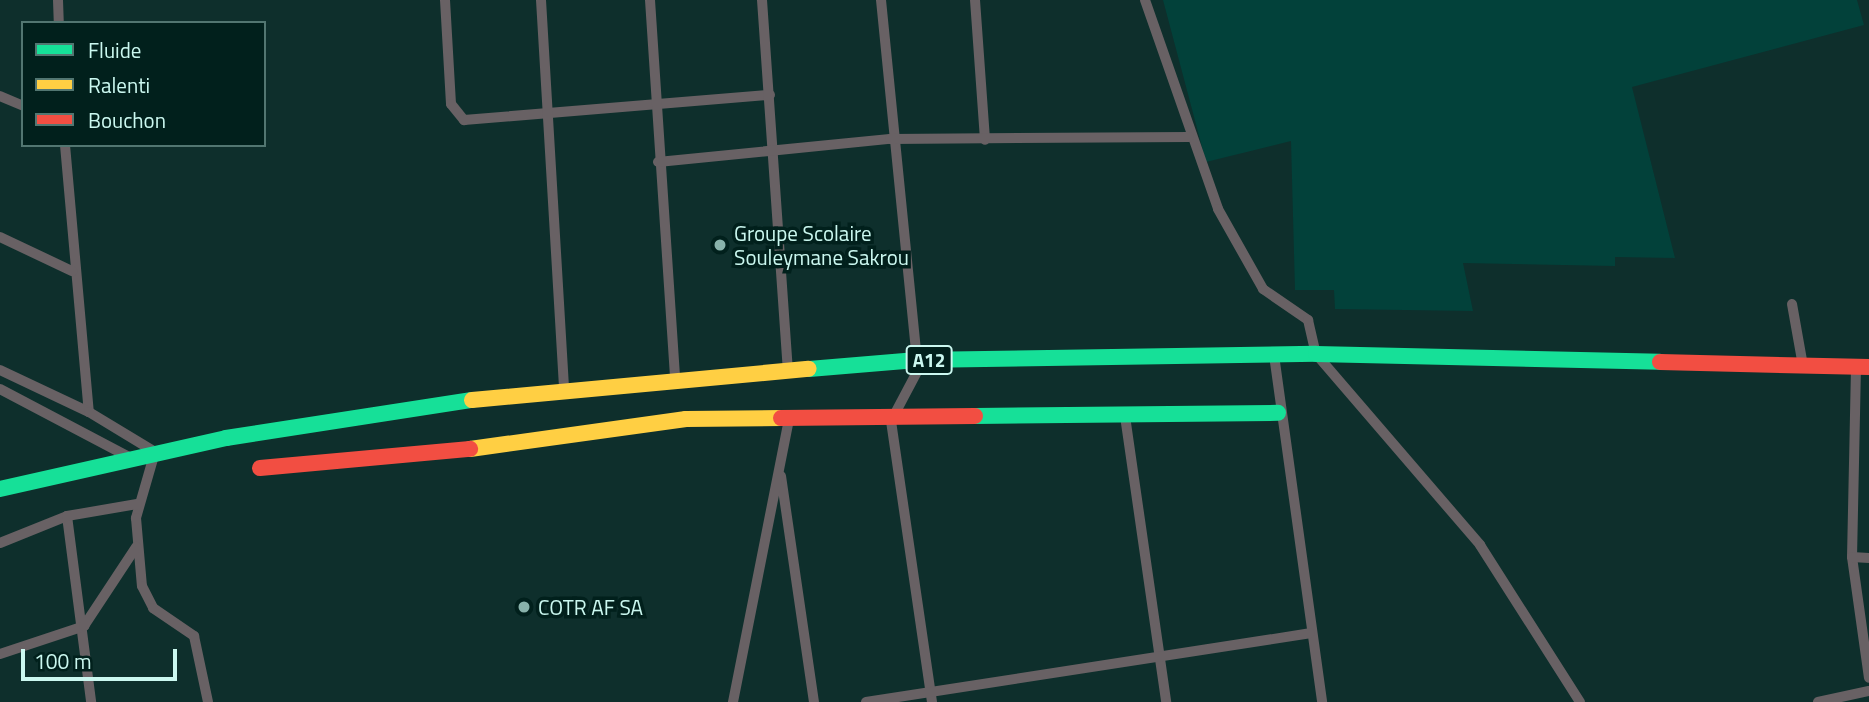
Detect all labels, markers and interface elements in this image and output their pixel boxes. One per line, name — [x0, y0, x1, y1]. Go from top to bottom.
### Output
legend — [21, 21, 266, 147]
text: Fluide — [88, 34, 141, 66]
text: Ralenti — [88, 69, 150, 101]
text: Bouchon — [88, 104, 166, 136]
place label: Groupe Scolaire Souleymane Sakrou — [734, 220, 909, 270]
marker: Groupe Scolaire Souleymane Sakrou — [712, 237, 728, 253]
road number: A12 — [904, 344, 954, 376]
place label: COTR AF SA — [538, 594, 643, 620]
marker: COTR AF SA — [516, 599, 532, 615]
scale bar — [24, 636, 180, 680]
text: 100 m — [34, 645, 91, 677]

